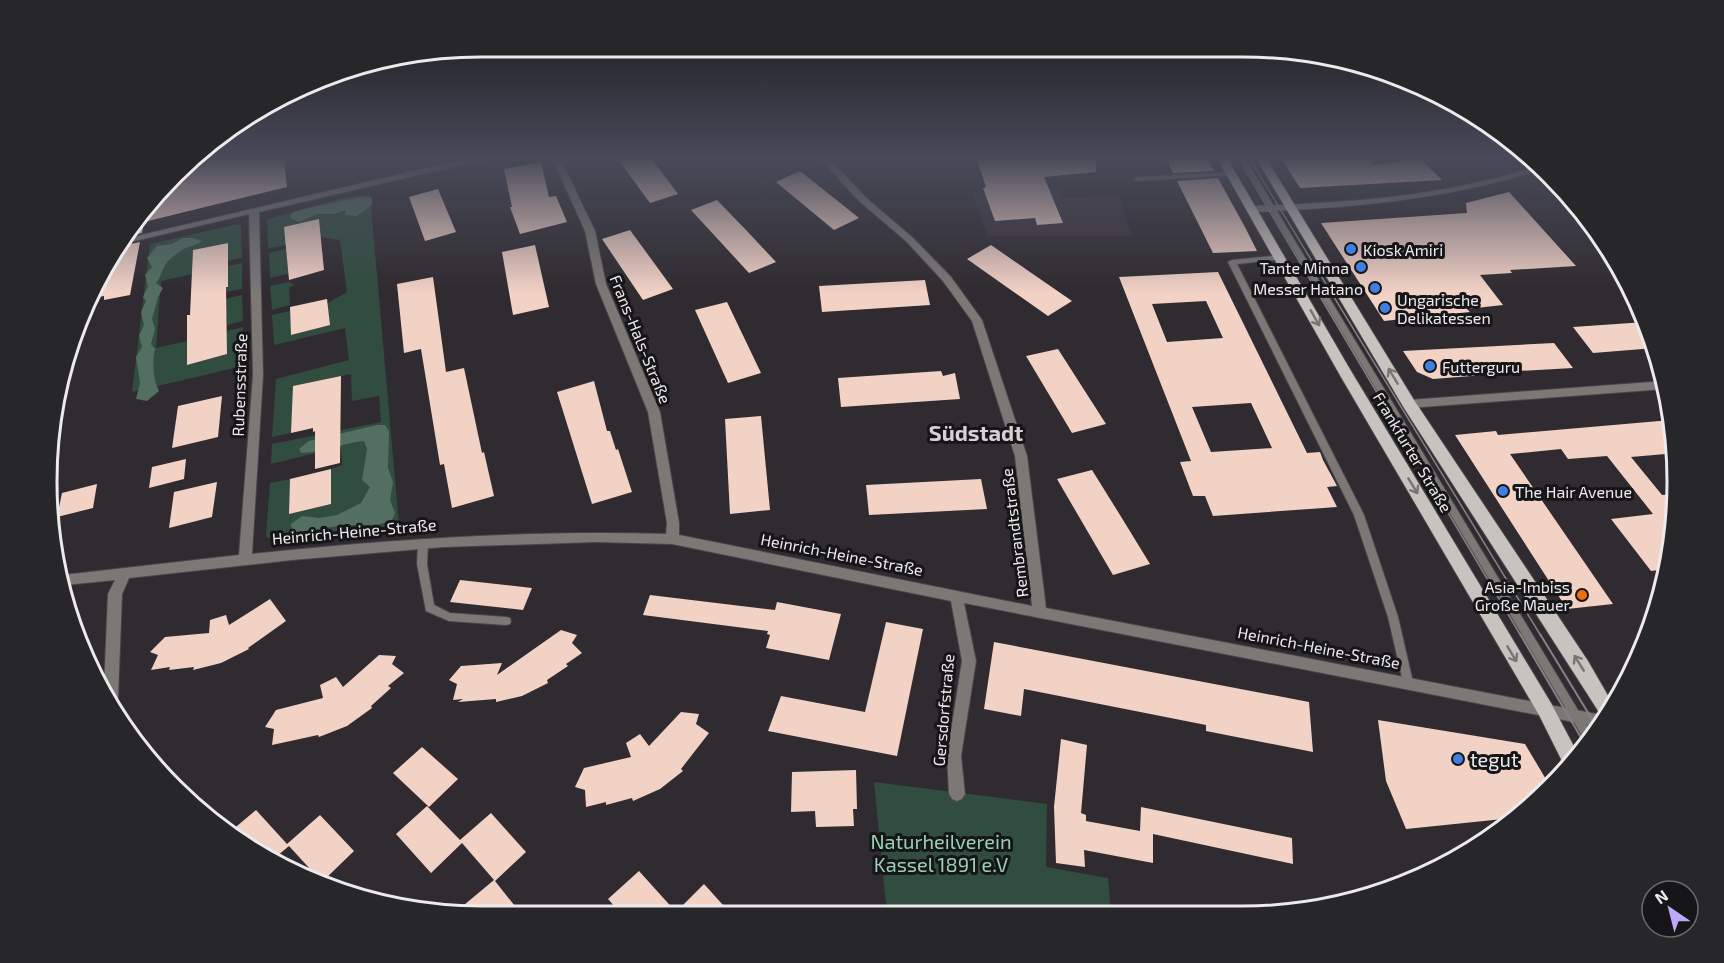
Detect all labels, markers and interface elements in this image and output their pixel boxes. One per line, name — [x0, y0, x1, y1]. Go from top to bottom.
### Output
place label: Kiosk Amiri — [1363, 240, 1443, 259]
marker: Kiosk Amiri — [1344, 242, 1358, 256]
place label: Tante Minna — [1259, 258, 1349, 277]
marker: Tante Minna — [1354, 260, 1368, 274]
street label: Frans-Hals-Straße — [607, 272, 675, 406]
place label: Messer Hatano — [1253, 279, 1363, 298]
marker: Messer Hatano — [1368, 281, 1382, 295]
place label: Ungarische Delikatessen — [1397, 290, 1491, 327]
marker: Ungarische Delikatessen — [1378, 301, 1392, 315]
one-way arrow — [1309, 309, 1321, 326]
street label: Rubensstraße — [228, 333, 250, 437]
place label: Futterguru — [1442, 357, 1520, 376]
marker: Futterguru — [1423, 359, 1437, 373]
one-way arrow — [1386, 368, 1398, 385]
street label: Frankfurter Straße — [1370, 389, 1456, 515]
district label: Südstadt — [929, 419, 1023, 445]
street label: Rembrandtstraße — [997, 467, 1031, 599]
one-way arrow — [1407, 477, 1419, 494]
place label: The Hair Avenue — [1515, 482, 1632, 501]
marker: The Hair Avenue — [1496, 484, 1510, 498]
street label: Heinrich-Heine-Straße — [271, 514, 437, 548]
street label: Heinrich-Heine-Straße — [759, 529, 925, 579]
place label: Asia-Imbiss Große Mauer — [1475, 577, 1571, 614]
marker: Asia-Imbiss Große Mauer — [1575, 588, 1589, 602]
street label: Heinrich-Heine-Straße — [1236, 622, 1402, 672]
one-way arrow — [1507, 645, 1519, 662]
street label: Gersdorfstraße — [929, 653, 957, 767]
one-way arrow — [1573, 655, 1585, 672]
place label: tegut — [1470, 747, 1519, 771]
marker: tegut — [1451, 752, 1465, 766]
park label: Naturheilverein Kassel 1891 e.V — [870, 829, 1012, 876]
north arrow — [1640, 879, 1700, 939]
text: N — [1651, 885, 1671, 907]

